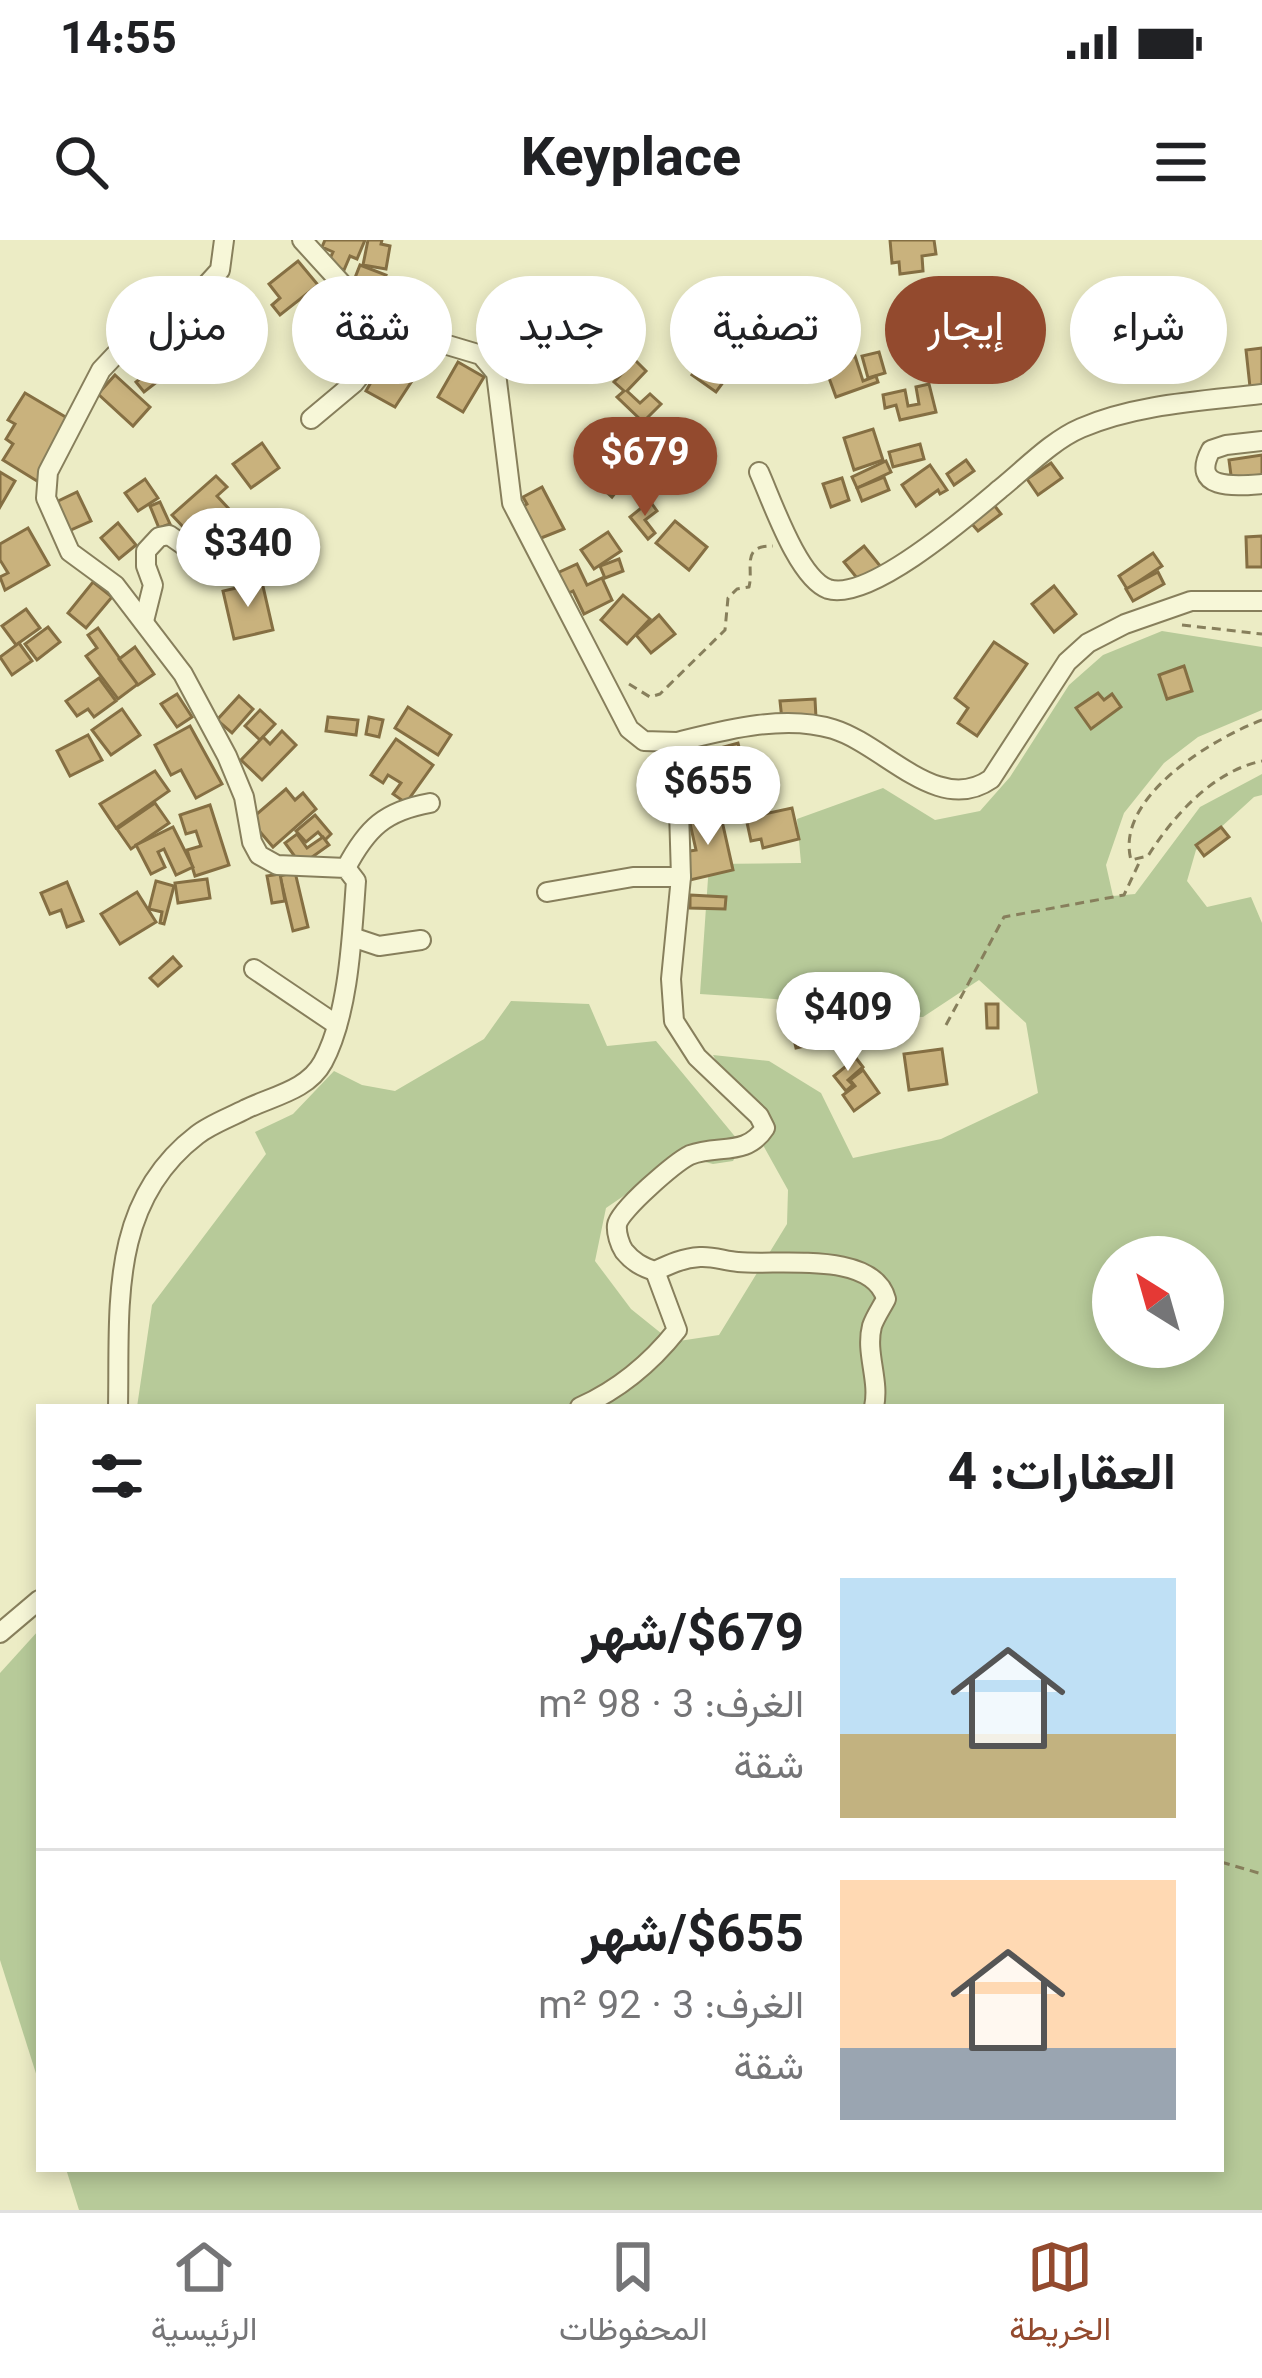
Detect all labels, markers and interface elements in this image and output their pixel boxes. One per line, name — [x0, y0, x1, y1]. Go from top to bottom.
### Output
text: 14:55 — [60, 7, 177, 77]
text: Keyplace — [521, 120, 741, 204]
icon: search — [48, 129, 114, 195]
icon: menu — [1148, 129, 1214, 195]
chip: منزل — [106, 276, 268, 384]
chip: شقة — [292, 276, 452, 384]
chip: جديد — [476, 276, 646, 384]
chip: تصفية — [670, 276, 861, 384]
chip: إيجار — [885, 276, 1046, 384]
chip: شراء — [1070, 276, 1227, 384]
pin: $679 — [574, 417, 716, 519]
text: $679 — [600, 425, 690, 486]
pin: $340 — [177, 508, 319, 610]
text: $340 — [203, 516, 293, 577]
pin: $655 — [637, 746, 779, 848]
text: $655 — [663, 754, 753, 815]
pin: $409 — [777, 972, 919, 1074]
text: $409 — [803, 980, 893, 1041]
north arrow — [1092, 1236, 1224, 1368]
map controls — [1092, 1236, 1224, 1368]
text: العقارات: 4 — [948, 1437, 1176, 1516]
icon: filters — [84, 1443, 150, 1509]
text: $679/شهر — [582, 1598, 804, 1677]
icon: home — [936, 1626, 1080, 1770]
text: الغرف: 3 · 98 m² — [538, 1677, 804, 1738]
text: شقة — [734, 1738, 804, 1799]
text: $655/شهر — [582, 1899, 804, 1978]
icon: home — [936, 1928, 1080, 2072]
text: الغرف: 3 · 92 m² — [538, 1978, 804, 2039]
text: شقة — [734, 2039, 804, 2100]
tab: الرئيسية — [151, 2234, 257, 2358]
tab: المحفوظات — [559, 2234, 708, 2358]
tab: الخريطة — [1009, 2234, 1111, 2358]

